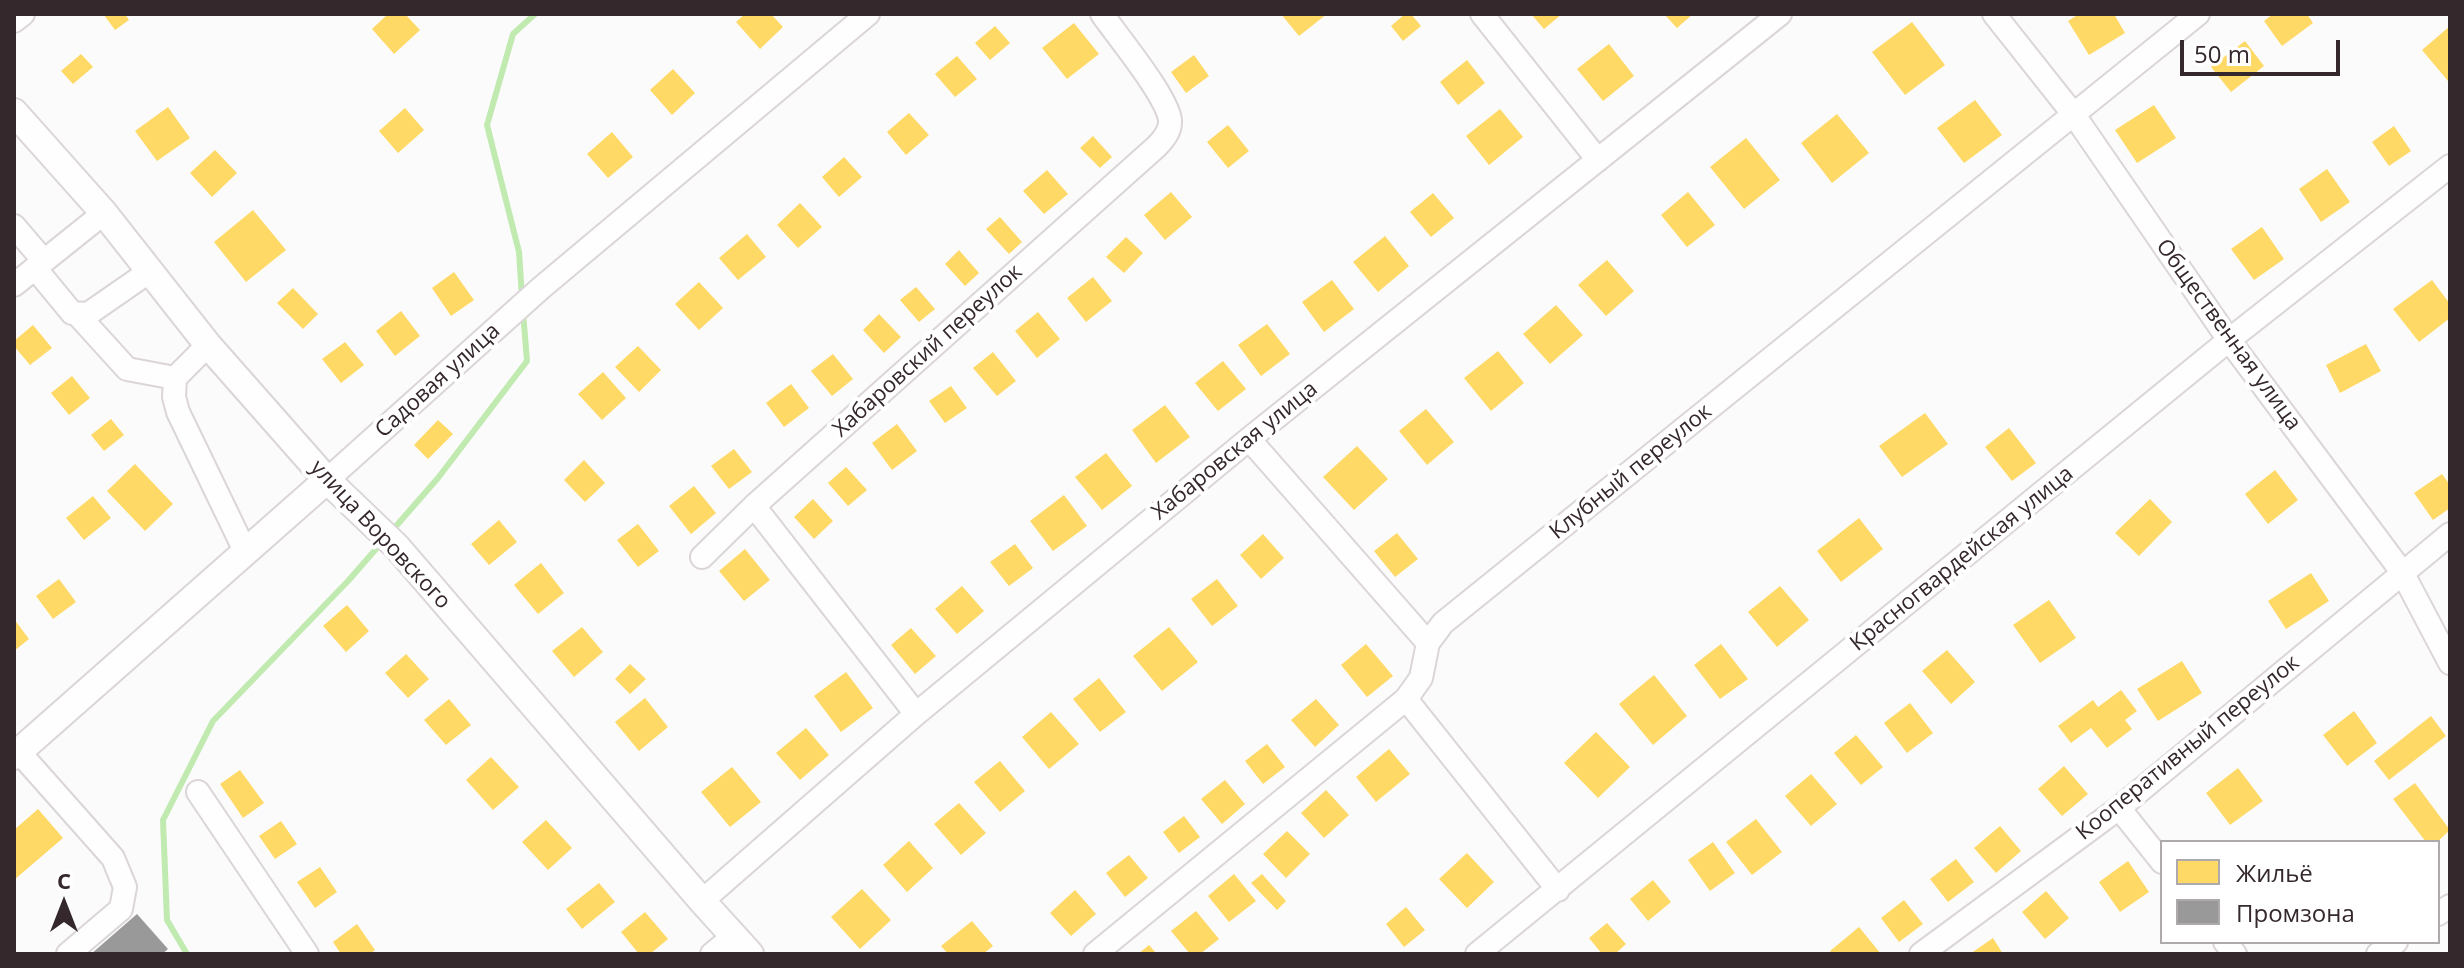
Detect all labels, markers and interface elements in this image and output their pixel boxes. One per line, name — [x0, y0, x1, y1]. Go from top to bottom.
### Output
scale bar — [2184, 24, 2344, 74]
text: 50 m — [2194, 37, 2250, 70]
street label: Общественная улица — [2150, 234, 2306, 436]
street label: Хабаровский переулок — [828, 259, 1028, 443]
street label: Садовая улица — [370, 318, 506, 444]
street label: Хабаровская улица — [1147, 376, 1323, 526]
street label: Клубный переулок — [1545, 399, 1717, 545]
street label: улица Воровского — [304, 455, 456, 615]
street label: Красногвардейская улица — [1845, 461, 2079, 657]
street label: Кооперативный переулок — [2071, 650, 2305, 846]
legend — [2160, 840, 2440, 944]
text: Жильё — [2236, 856, 2313, 889]
north arrow — [24, 864, 104, 944]
text: С — [57, 865, 71, 895]
text: Промзона — [2236, 896, 2355, 929]

